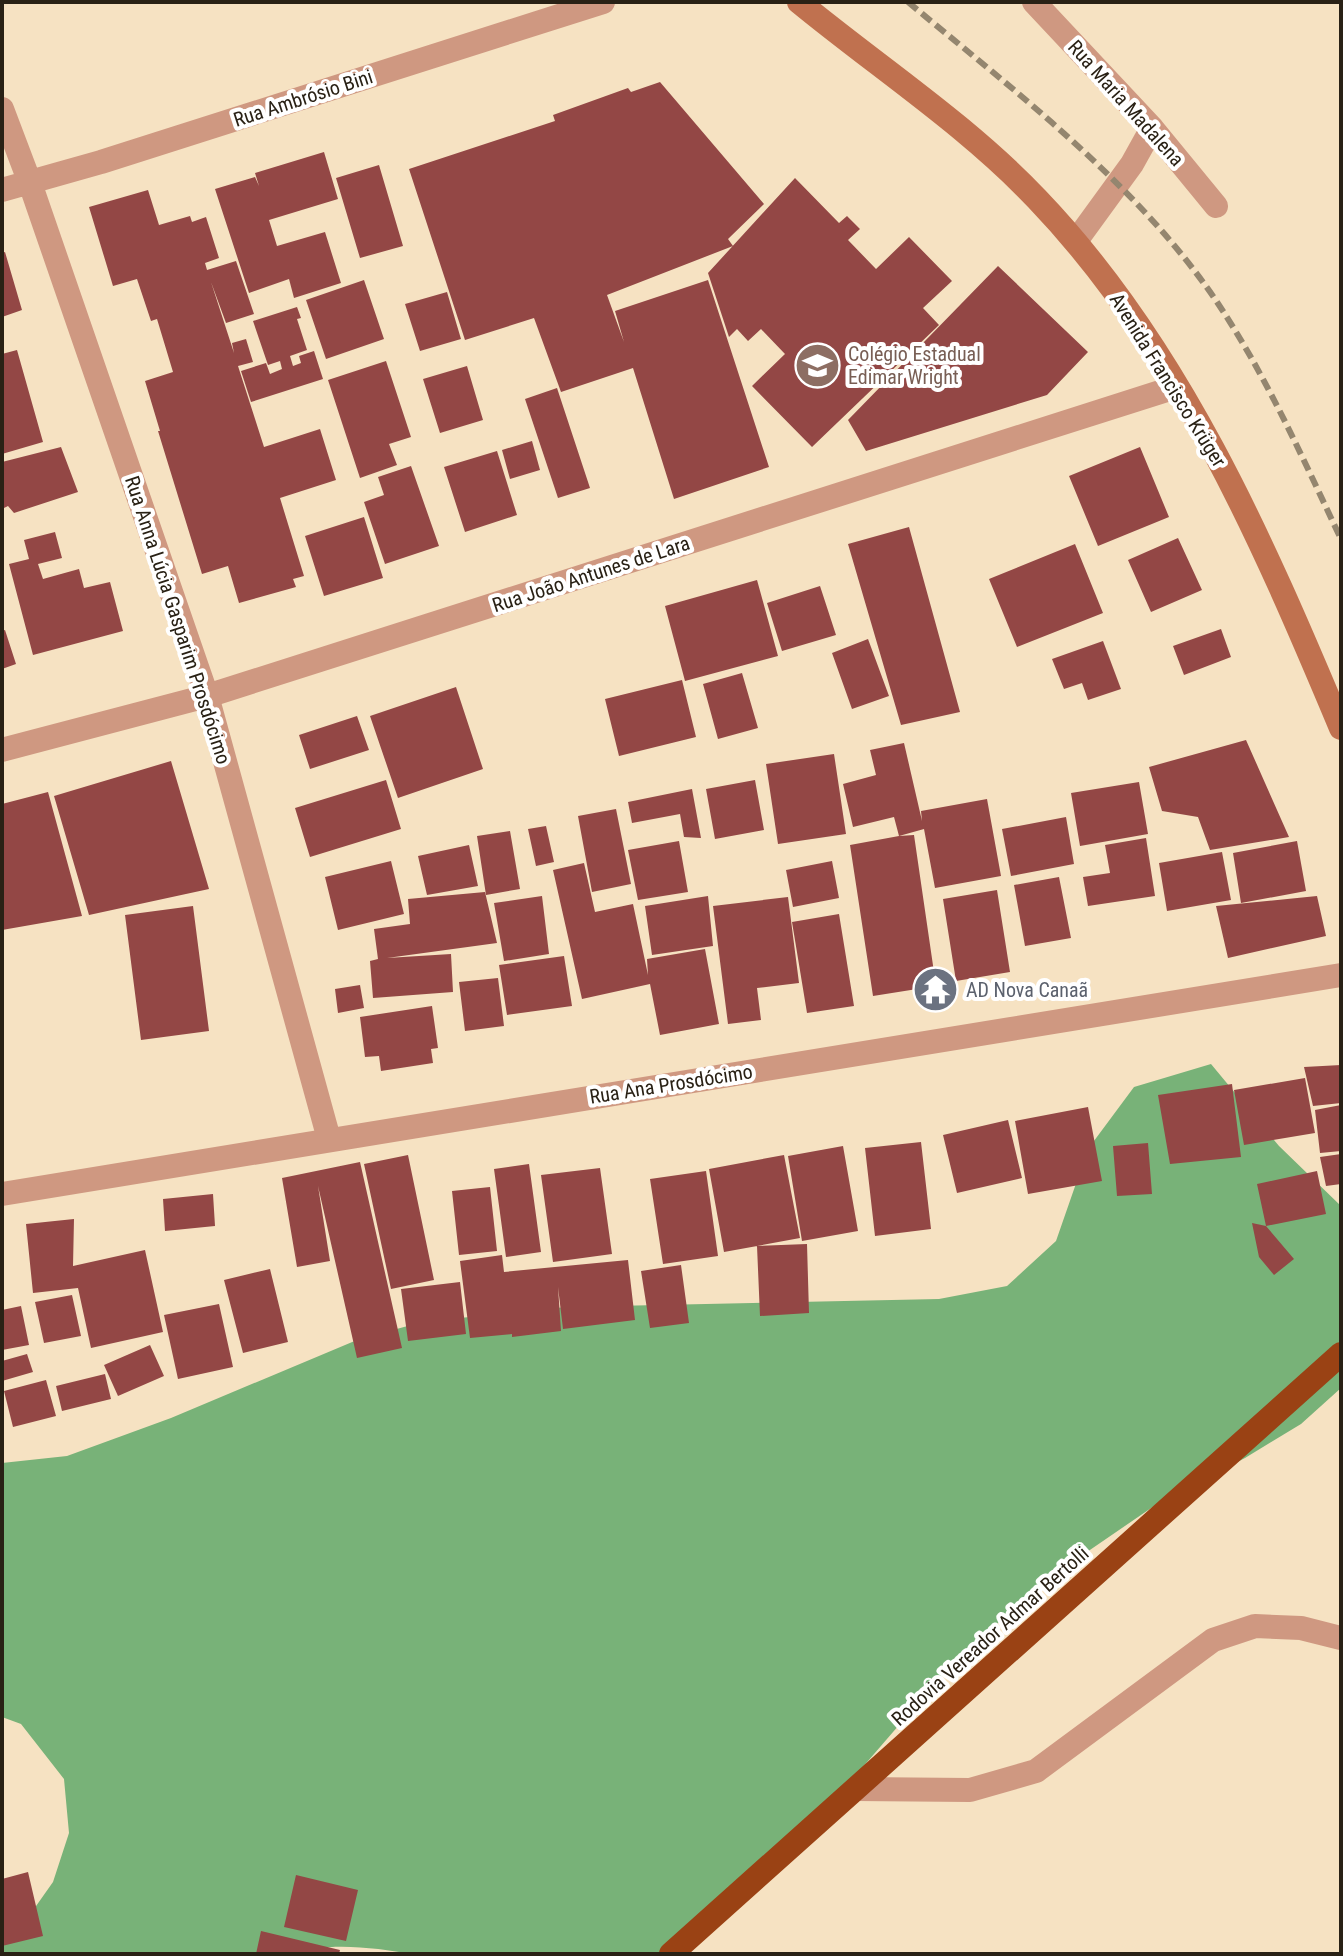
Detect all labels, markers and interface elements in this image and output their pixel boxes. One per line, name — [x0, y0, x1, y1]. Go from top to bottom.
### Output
street label: Rua Maria Madalena — [1063, 35, 1189, 171]
street label: Rua Ambrósio Bini — [230, 64, 376, 132]
street label: Avenida Francisco Krüger — [1105, 289, 1231, 471]
school or university icon: Colégio Estadual Edimar Wright — [793, 342, 841, 390]
place label: Colégio Estadual Edimar Wright — [848, 342, 981, 389]
street label: Rua Anna Lúcia Gasparim Prosdócimo — [120, 473, 236, 767]
street label: Rua João Antunes de Lara — [489, 531, 693, 617]
temple icon: AD Nova Canaã — [911, 966, 959, 1014]
place label: AD Nova Canaã — [966, 978, 1088, 1002]
street label: Rua Ana Prosdócimo — [588, 1059, 754, 1109]
street label: Rodovia Vereador Admar Bertolli — [887, 1541, 1093, 1731]

